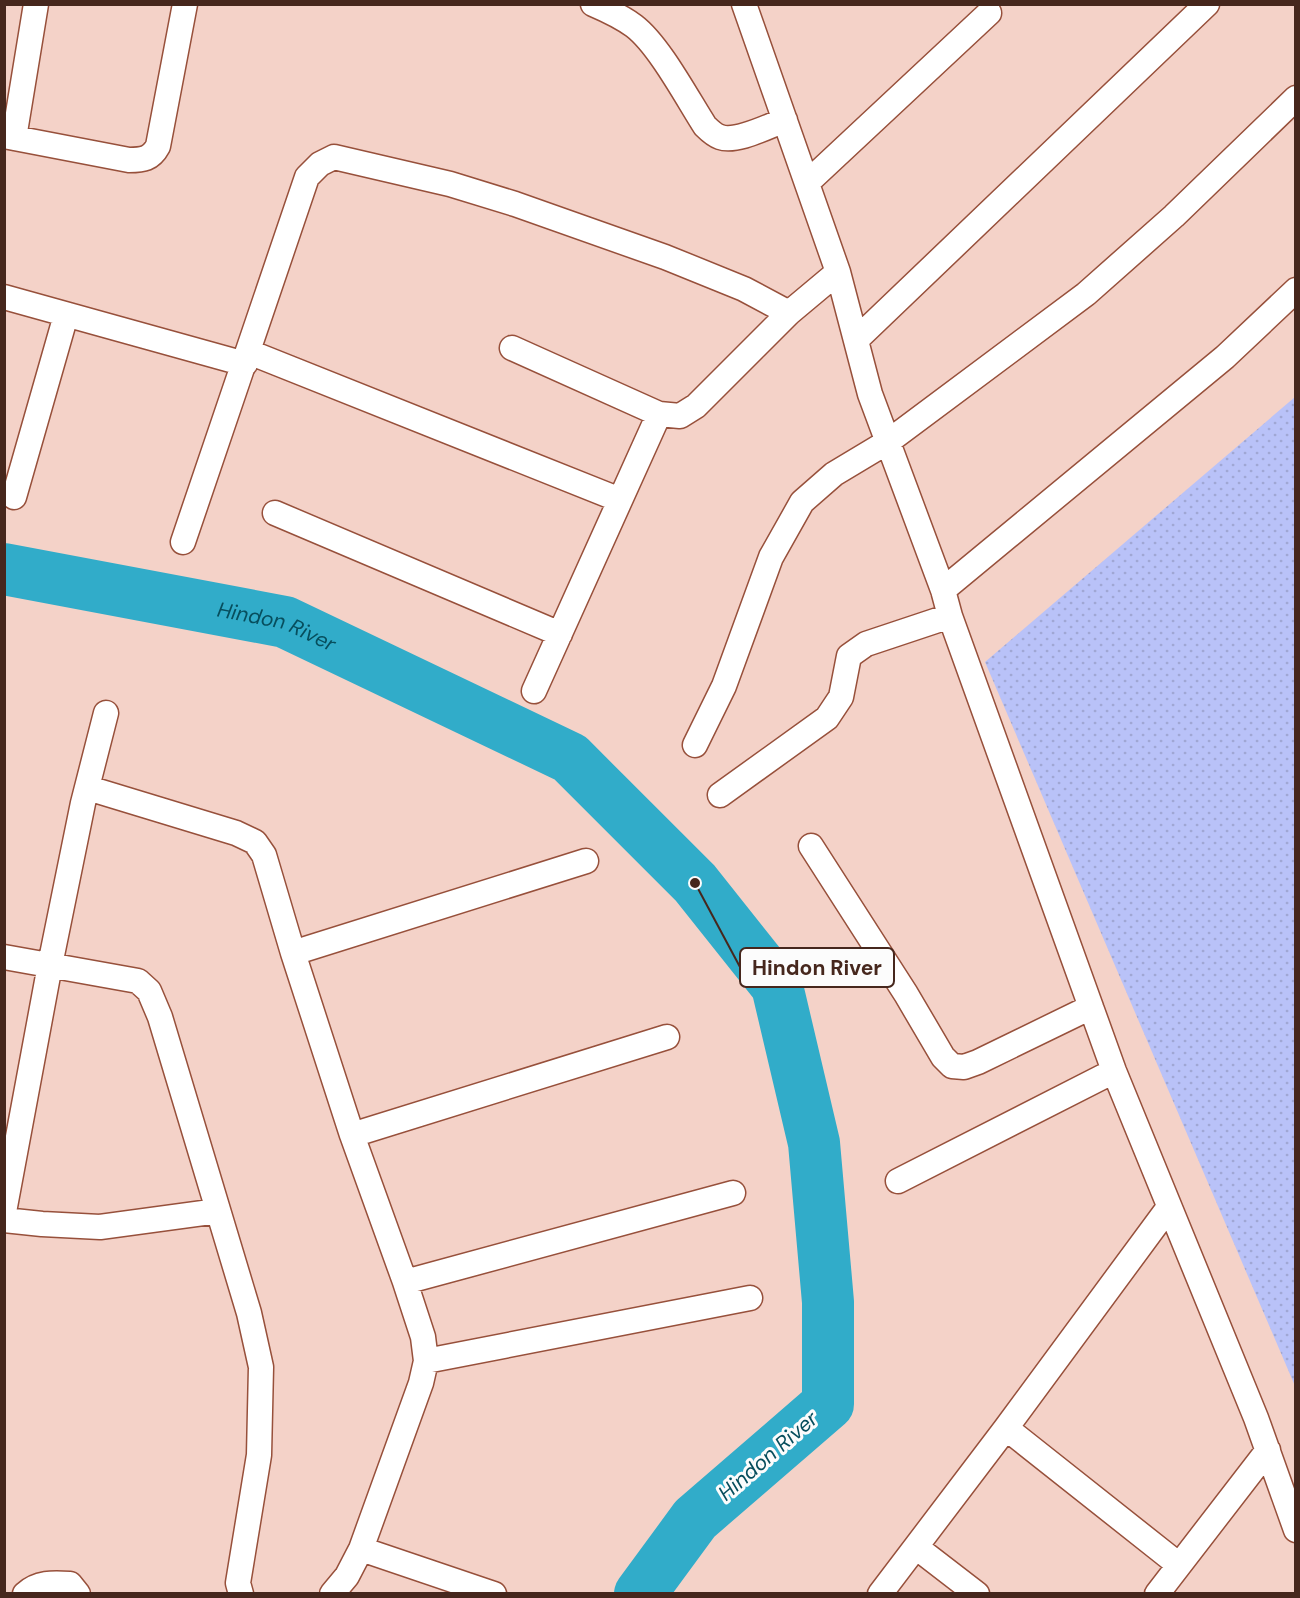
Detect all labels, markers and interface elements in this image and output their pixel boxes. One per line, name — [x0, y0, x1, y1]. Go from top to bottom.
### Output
water label: Hindon River — [215, 596, 342, 659]
callout: Hindon River — [740, 948, 894, 987]
text: Hindon River — [752, 954, 882, 982]
water label: Hindon River — [712, 1404, 825, 1507]

